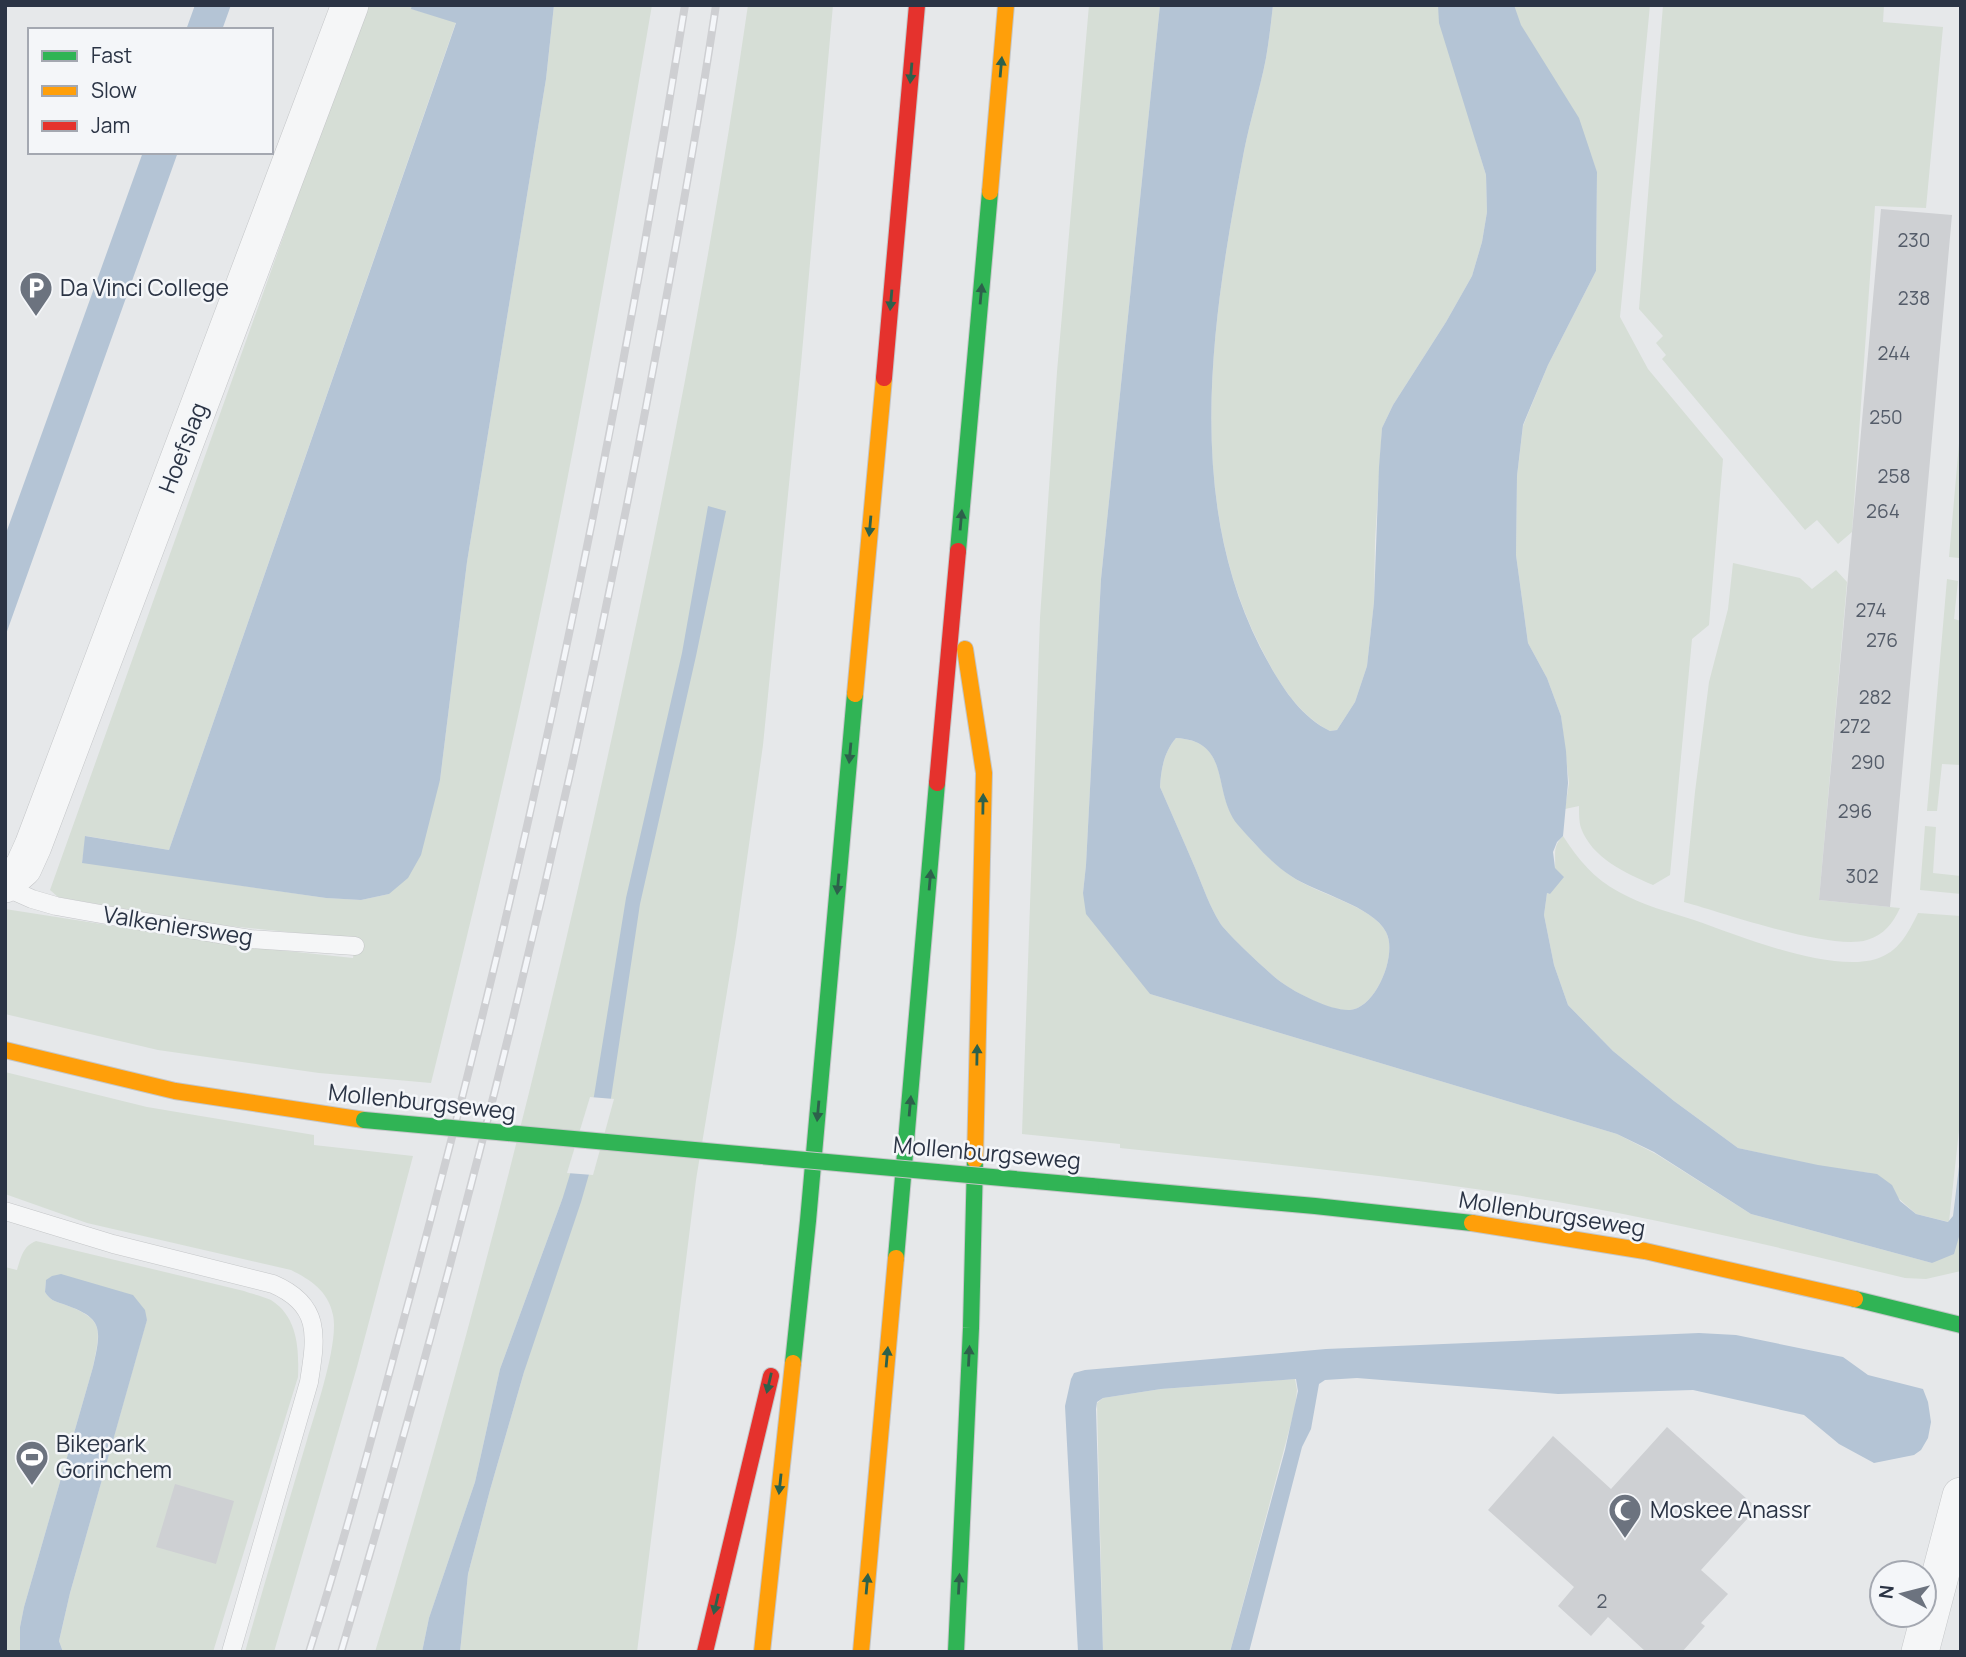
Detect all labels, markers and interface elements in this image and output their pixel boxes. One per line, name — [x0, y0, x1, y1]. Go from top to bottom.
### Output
legend — [28, 28, 273, 154]
text: Fast — [91, 41, 132, 69]
one-way arrow — [996, 56, 1007, 78]
one-way arrow — [905, 62, 916, 84]
text: Slow — [91, 76, 137, 104]
text: Jam — [91, 111, 130, 139]
house number: 230 — [1898, 227, 1930, 253]
parking icon: Da Vinci College — [17, 269, 55, 318]
place label: Da Vinci College — [60, 271, 229, 303]
one-way arrow — [976, 282, 987, 304]
house number: 238 — [1898, 285, 1930, 311]
one-way arrow — [885, 289, 896, 311]
house number: 244 — [1877, 340, 1911, 366]
street label: Hoefslag — [150, 398, 214, 498]
house number: 250 — [1869, 404, 1903, 430]
house number: 258 — [1878, 463, 1910, 489]
house number: 264 — [1866, 498, 1900, 524]
one-way arrow — [956, 509, 967, 531]
one-way arrow — [864, 516, 875, 538]
house number: 274 — [1856, 597, 1886, 623]
house number: 276 — [1866, 627, 1898, 653]
house number: 282 — [1859, 684, 1891, 710]
house number: 272 — [1839, 713, 1871, 739]
one-way arrow — [844, 742, 855, 764]
house number: 290 — [1851, 749, 1885, 775]
one-way arrow — [978, 792, 989, 814]
house number: 296 — [1838, 798, 1872, 824]
house number: 302 — [1846, 863, 1878, 889]
one-way arrow — [925, 868, 936, 890]
one-way arrow — [832, 873, 843, 895]
street label: Valkeniersweg — [101, 897, 255, 953]
one-way arrow — [972, 1044, 983, 1066]
street label: Mollenburgseweg — [327, 1075, 518, 1127]
one-way arrow — [905, 1095, 916, 1117]
one-way arrow — [812, 1100, 823, 1122]
street label: Mollenburgseweg — [892, 1128, 1082, 1176]
street label: Mollenburgseweg — [1457, 1182, 1648, 1244]
one-way arrow — [964, 1345, 975, 1367]
one-way arrow — [882, 1346, 893, 1368]
one-way arrow — [763, 1372, 774, 1394]
place label: Bikepark Gorinchem — [56, 1427, 172, 1485]
sports icon: Bikepark Gorinchem — [13, 1438, 51, 1487]
one-way arrow — [774, 1473, 785, 1495]
mosque icon: Moskee Anassr — [1606, 1491, 1644, 1540]
place label: Moskee Anassr — [1650, 1493, 1811, 1525]
north arrow — [1868, 1559, 1938, 1629]
one-way arrow — [953, 1572, 964, 1594]
one-way arrow — [862, 1573, 873, 1595]
text: N — [1872, 1584, 1900, 1600]
house number: 2 — [1597, 1588, 1607, 1614]
one-way arrow — [710, 1593, 721, 1615]

